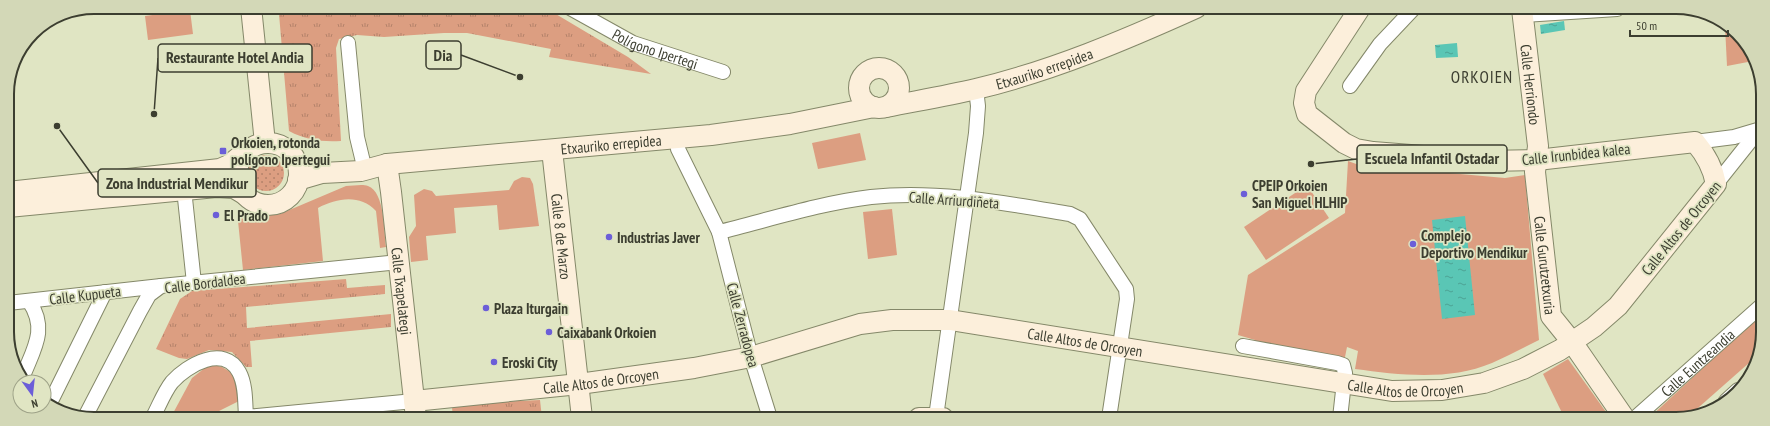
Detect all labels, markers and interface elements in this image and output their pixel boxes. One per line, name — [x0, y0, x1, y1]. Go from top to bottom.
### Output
scale bar — [1630, 12, 1728, 38]
text: 50 m — [1636, 18, 1657, 33]
street label: Polígono Ipertegi — [609, 24, 700, 73]
callout: Dia — [426, 41, 461, 69]
street label: Etxauriko errepidea — [994, 43, 1095, 93]
street label: Calle Herriondo — [1517, 43, 1545, 126]
callout: Restaurante Hotel Andia — [158, 44, 312, 72]
text: Dia — [434, 45, 453, 65]
text: Restaurante Hotel Andia — [166, 47, 304, 67]
district label: ORKOIEN — [1451, 66, 1513, 88]
street label: Etxauriko errepidea — [560, 130, 662, 158]
place label: Orkoien, rotonda polígono Ipertegui — [231, 133, 330, 169]
street label: Calle Irunbidea kalea — [1521, 139, 1631, 169]
callout: Escuela Infantil Ostadar — [1357, 145, 1507, 173]
marker: Orkoien, rotonda polígono Ipertegui — [218, 146, 228, 156]
text: Escuela Infantil Ostadar — [1365, 148, 1499, 168]
callout: Zona Industrial Mendikur — [98, 169, 256, 197]
text: Zona Industrial Mendikur — [106, 173, 248, 193]
place label: CPEIP Orkoien San Miguel HLHIP — [1252, 176, 1347, 212]
street label: Calle Altos de Orcoyen — [1637, 177, 1725, 279]
street label: Calle Arriurdiñeta — [908, 187, 1000, 213]
marker: CPEIP Orkoien San Miguel HLHIP — [1239, 189, 1249, 199]
street label: Calle 8 de Marzo — [547, 192, 576, 280]
place label: El Prado — [224, 206, 268, 225]
marker: El Prado — [211, 210, 221, 220]
street label: Calle Gurutzetxuria — [1530, 215, 1560, 316]
place label: Complejo Deportivo Mendikur — [1421, 226, 1528, 262]
place label: Industrias Javer — [617, 228, 700, 247]
marker: Industrias Javer — [604, 232, 614, 242]
marker: Complejo Deportivo Mendikur — [1408, 239, 1418, 249]
street label: Calle Txapelategi — [388, 246, 416, 336]
street label: Calle Bordaldea — [163, 269, 247, 297]
street label: Calle Kupueta — [48, 281, 122, 309]
street label: Calle Zerradopea — [723, 281, 763, 369]
place label: Plaza Iturgain — [494, 299, 568, 318]
marker: Plaza Iturgain — [481, 303, 491, 313]
place label: Caixabank Orkoien — [557, 323, 657, 342]
street label: Calle Altos de Orcoyen — [1026, 323, 1144, 360]
street label: Calle Euntzeandia — [1657, 325, 1738, 400]
marker: Caixabank Orkoien — [544, 327, 554, 337]
place label: Eroski City — [502, 353, 559, 372]
marker: Eroski City — [489, 357, 499, 367]
street label: Calle Altos de Orcoyen — [542, 364, 660, 397]
north arrow — [12, 374, 52, 414]
street label: Calle Altos de Orcoyen — [1346, 374, 1465, 401]
text: N — [30, 396, 39, 411]

